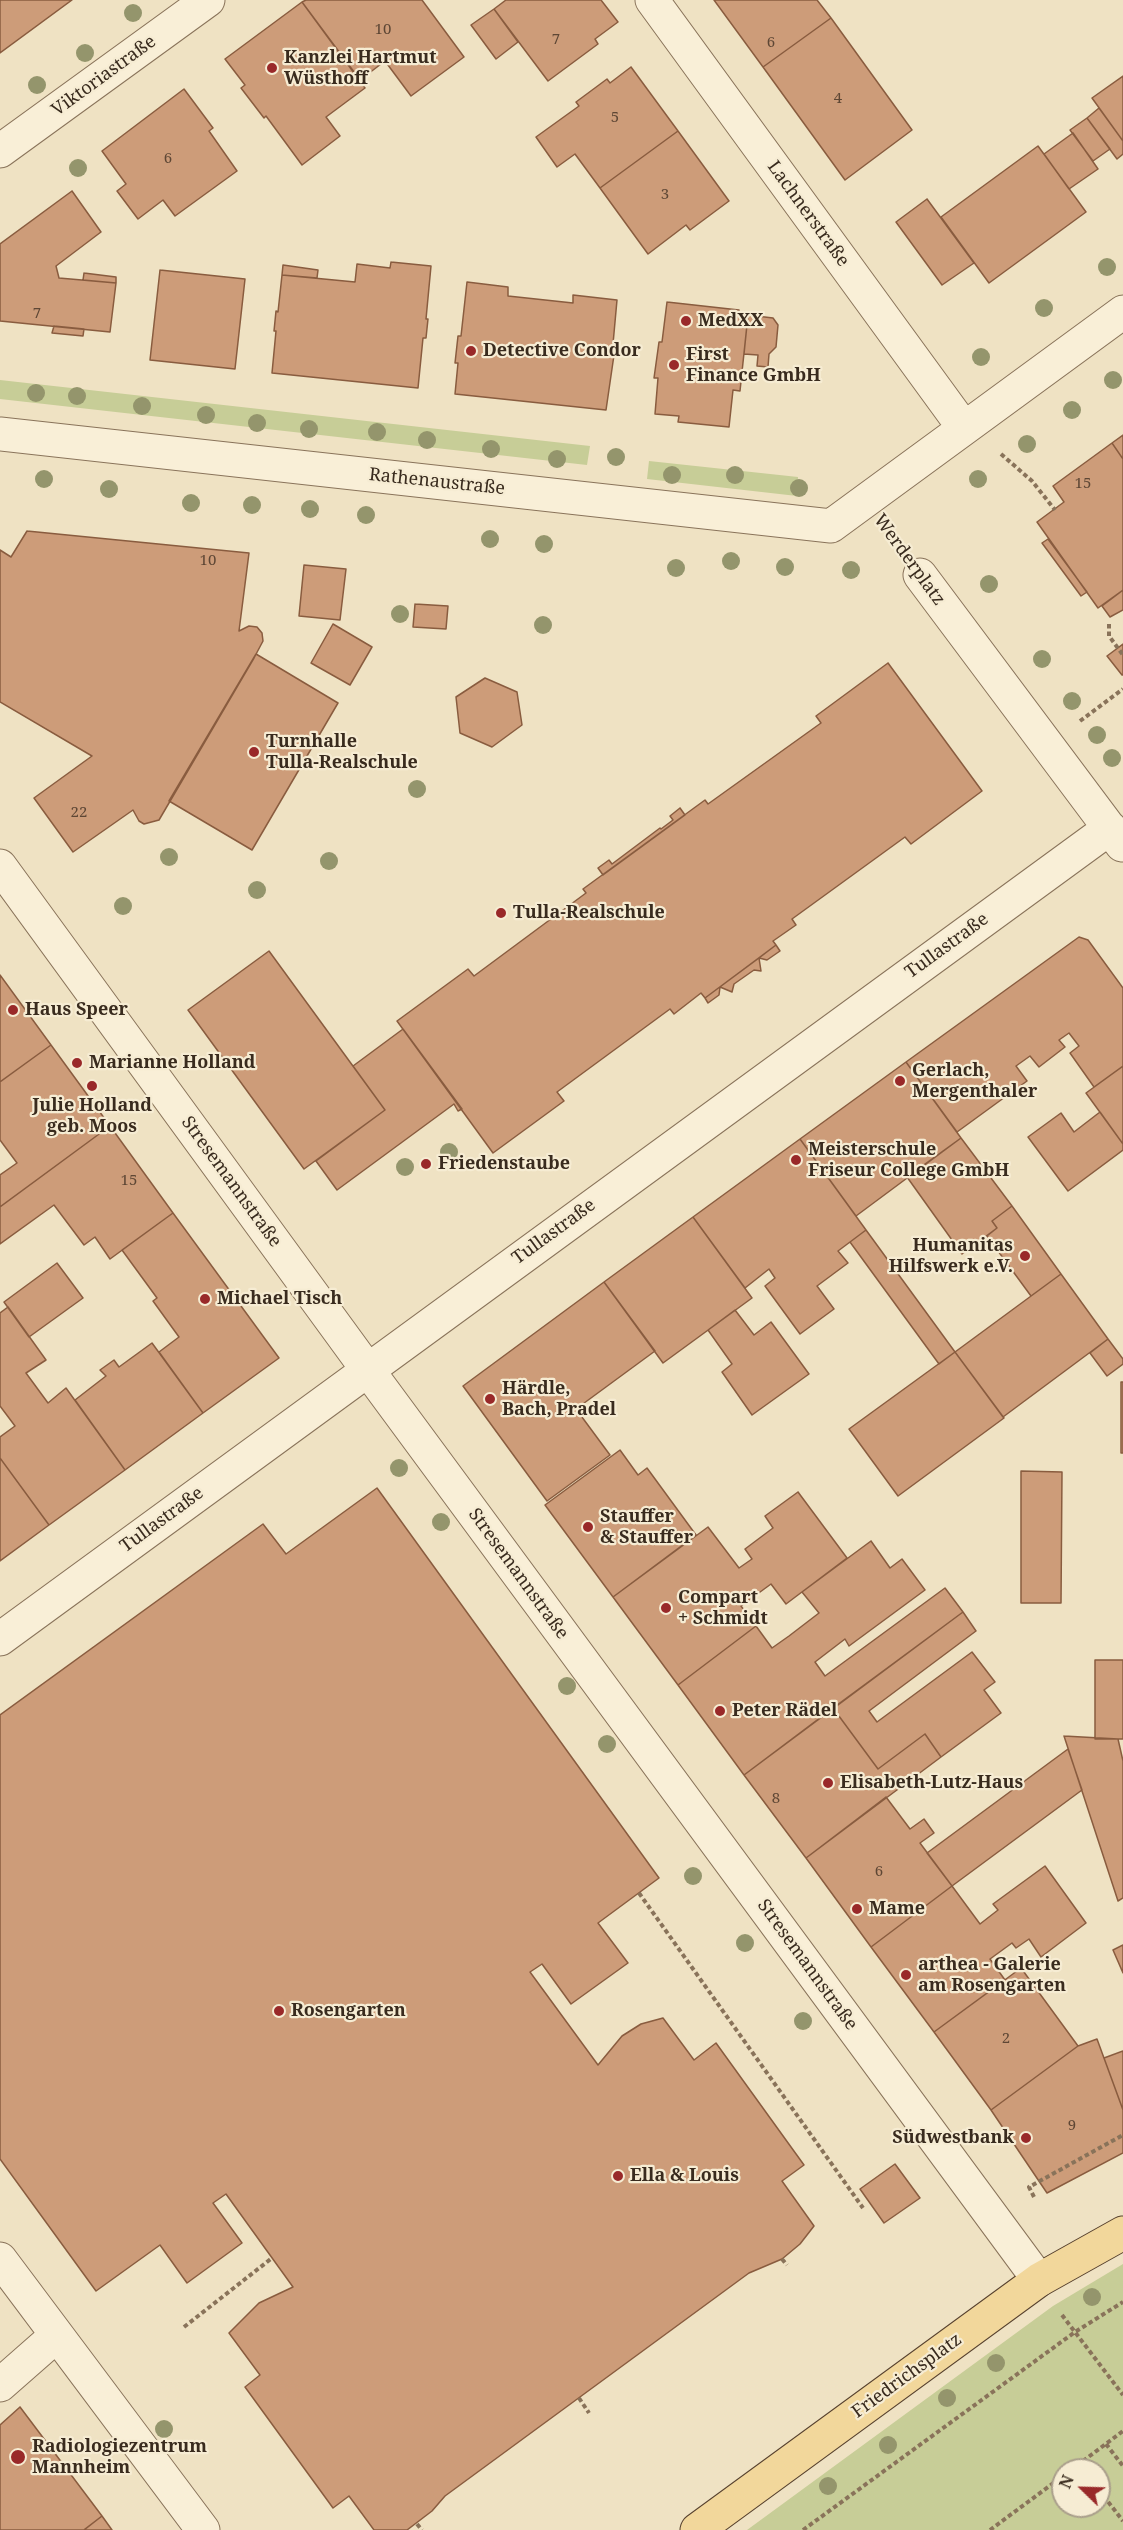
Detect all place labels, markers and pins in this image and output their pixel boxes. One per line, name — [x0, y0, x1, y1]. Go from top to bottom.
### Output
place label: Kanzlei Hartmut Wüsthoff — [284, 47, 436, 90]
marker: Kanzlei Hartmut Wüsthoff — [265, 61, 279, 75]
place label: MedXX — [698, 310, 764, 332]
marker: MedXX — [679, 314, 693, 328]
place label: Detective Condor — [483, 340, 641, 362]
marker: Detective Condor — [464, 344, 478, 358]
place label: First Finance GmbH — [686, 344, 821, 386]
marker: First Finance GmbH — [667, 358, 681, 372]
place label: Turnhalle Tulla-Realschule — [266, 731, 418, 774]
marker: Turnhalle Tulla-Realschule — [247, 745, 261, 759]
place label: Tulla-Realschule — [513, 902, 665, 924]
marker: Tulla-Realschule — [494, 906, 508, 920]
place label: Haus Speer — [25, 999, 128, 1021]
marker: Haus Speer — [6, 1003, 20, 1017]
place label: Marianne Holland — [89, 1052, 255, 1074]
marker: Marianne Holland — [70, 1056, 84, 1070]
place label: Gerlach, Mergenthaler — [912, 1060, 1037, 1102]
marker: Gerlach, Mergenthaler — [893, 1074, 907, 1088]
marker: Julie Holland geb. Moos — [85, 1079, 99, 1093]
place label: Julie Holland geb. Moos — [32, 1095, 152, 1138]
place label: Meisterschule Friseur College GmbH — [808, 1139, 1009, 1182]
place label: Friedenstaube — [438, 1153, 570, 1175]
marker: Meisterschule Friseur College GmbH — [789, 1153, 803, 1167]
marker: Friedenstaube — [419, 1157, 433, 1171]
place label: Humanitas Hilfswerk e.V. — [889, 1235, 1013, 1278]
marker: Humanitas Hilfswerk e.V. — [1018, 1249, 1032, 1263]
place label: Michael Tisch — [217, 1288, 342, 1310]
marker: Michael Tisch — [198, 1292, 212, 1306]
place label: Härdle, Bach, Pradel — [502, 1378, 616, 1420]
marker: Härdle, Bach, Pradel — [483, 1392, 497, 1406]
place label: Stauffer & Stauffer — [600, 1506, 693, 1549]
marker: Stauffer & Stauffer — [581, 1520, 595, 1534]
place label: Compart + Schmidt — [678, 1587, 768, 1630]
marker: Compart + Schmidt — [659, 1601, 673, 1615]
place label: Peter Rädel — [732, 1700, 837, 1722]
marker: Peter Rädel — [713, 1704, 727, 1718]
place label: Elisabeth-Lutz-Haus — [840, 1772, 1023, 1794]
marker: Elisabeth-Lutz-Haus — [821, 1776, 835, 1790]
place label: Mame — [869, 1898, 925, 1920]
marker: Mame — [850, 1902, 864, 1916]
place label: arthea - Galerie am Rosengarten — [918, 1954, 1066, 1996]
marker: arthea - Galerie am Rosengarten — [899, 1968, 913, 1982]
place label: Rosengarten — [291, 2000, 406, 2022]
marker: Rosengarten — [272, 2004, 286, 2018]
place label: Südwestbank — [892, 2127, 1014, 2149]
marker: Südwestbank — [1019, 2131, 1033, 2145]
place label: Ella & Louis — [630, 2165, 739, 2187]
marker: Ella & Louis — [611, 2169, 625, 2183]
place label: Radiologiezentrum Mannheim — [32, 2436, 207, 2478]
marker: Radiologiezentrum Mannheim — [9, 2448, 27, 2466]

